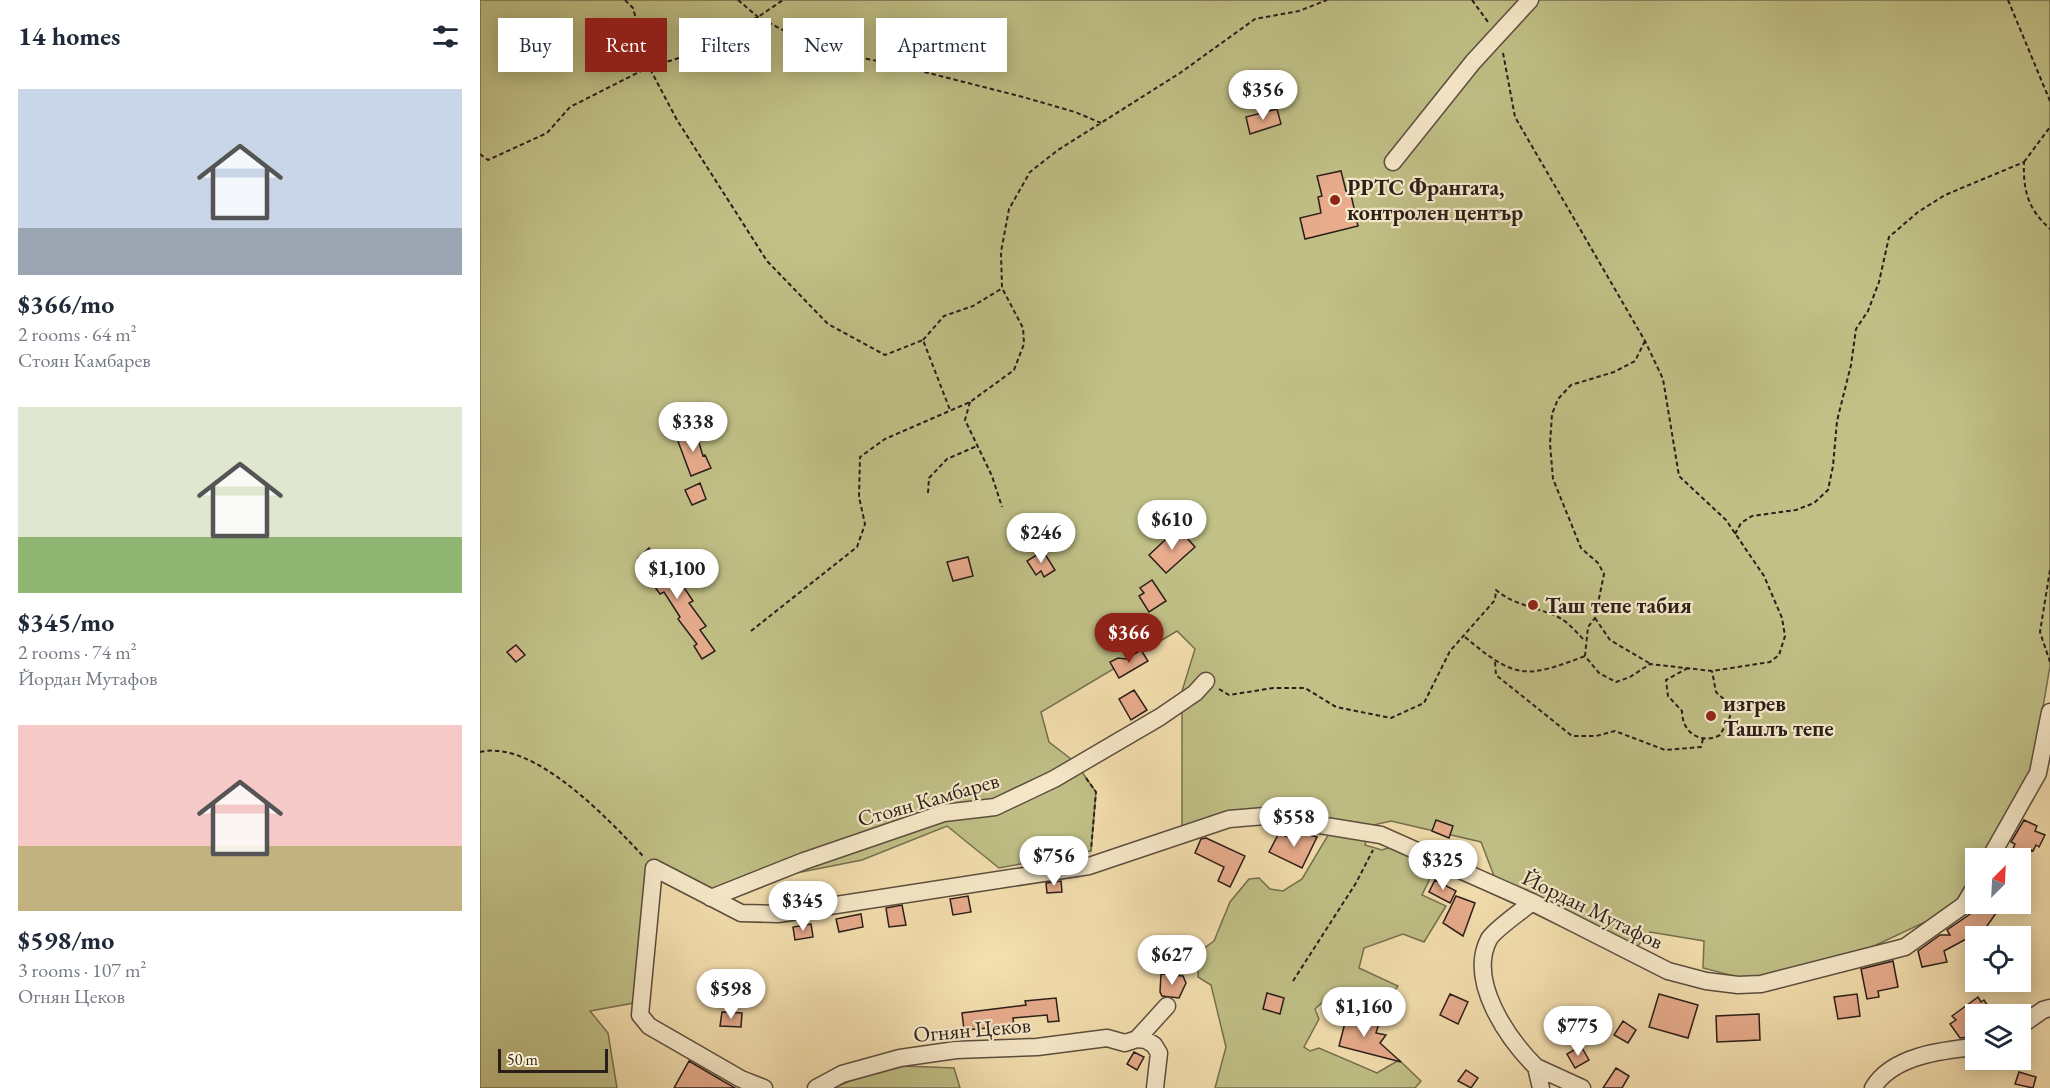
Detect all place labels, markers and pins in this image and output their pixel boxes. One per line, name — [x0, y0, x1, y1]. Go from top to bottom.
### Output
pin: $356 — [1227, 70, 1299, 121]
place label: РРТС Франгата, контролен център — [1347, 173, 1523, 227]
marker: РРТС Франгата, контролен център — [1328, 193, 1342, 207]
pin: $338 — [657, 402, 729, 453]
pin: $610 — [1136, 500, 1208, 551]
pin: $246 — [1005, 513, 1077, 564]
pin: $1,100 — [628, 549, 726, 600]
place label: Таш тепе табия — [1545, 591, 1692, 620]
marker: Таш тепе табия — [1526, 598, 1540, 612]
pin: $366 — [1093, 613, 1165, 664]
place label: изгрев Ташлъ тепе — [1723, 689, 1834, 743]
marker: изгрев Ташлъ тепе — [1704, 709, 1718, 723]
pin: $558 — [1258, 797, 1330, 848]
pin: $756 — [1018, 836, 1090, 887]
pin: $325 — [1407, 840, 1479, 891]
pin: $345 — [767, 881, 839, 932]
pin: $627 — [1136, 935, 1208, 986]
pin: $598 — [695, 969, 767, 1020]
pin: $1,160 — [1315, 987, 1413, 1038]
pin: $775 — [1542, 1006, 1614, 1057]

